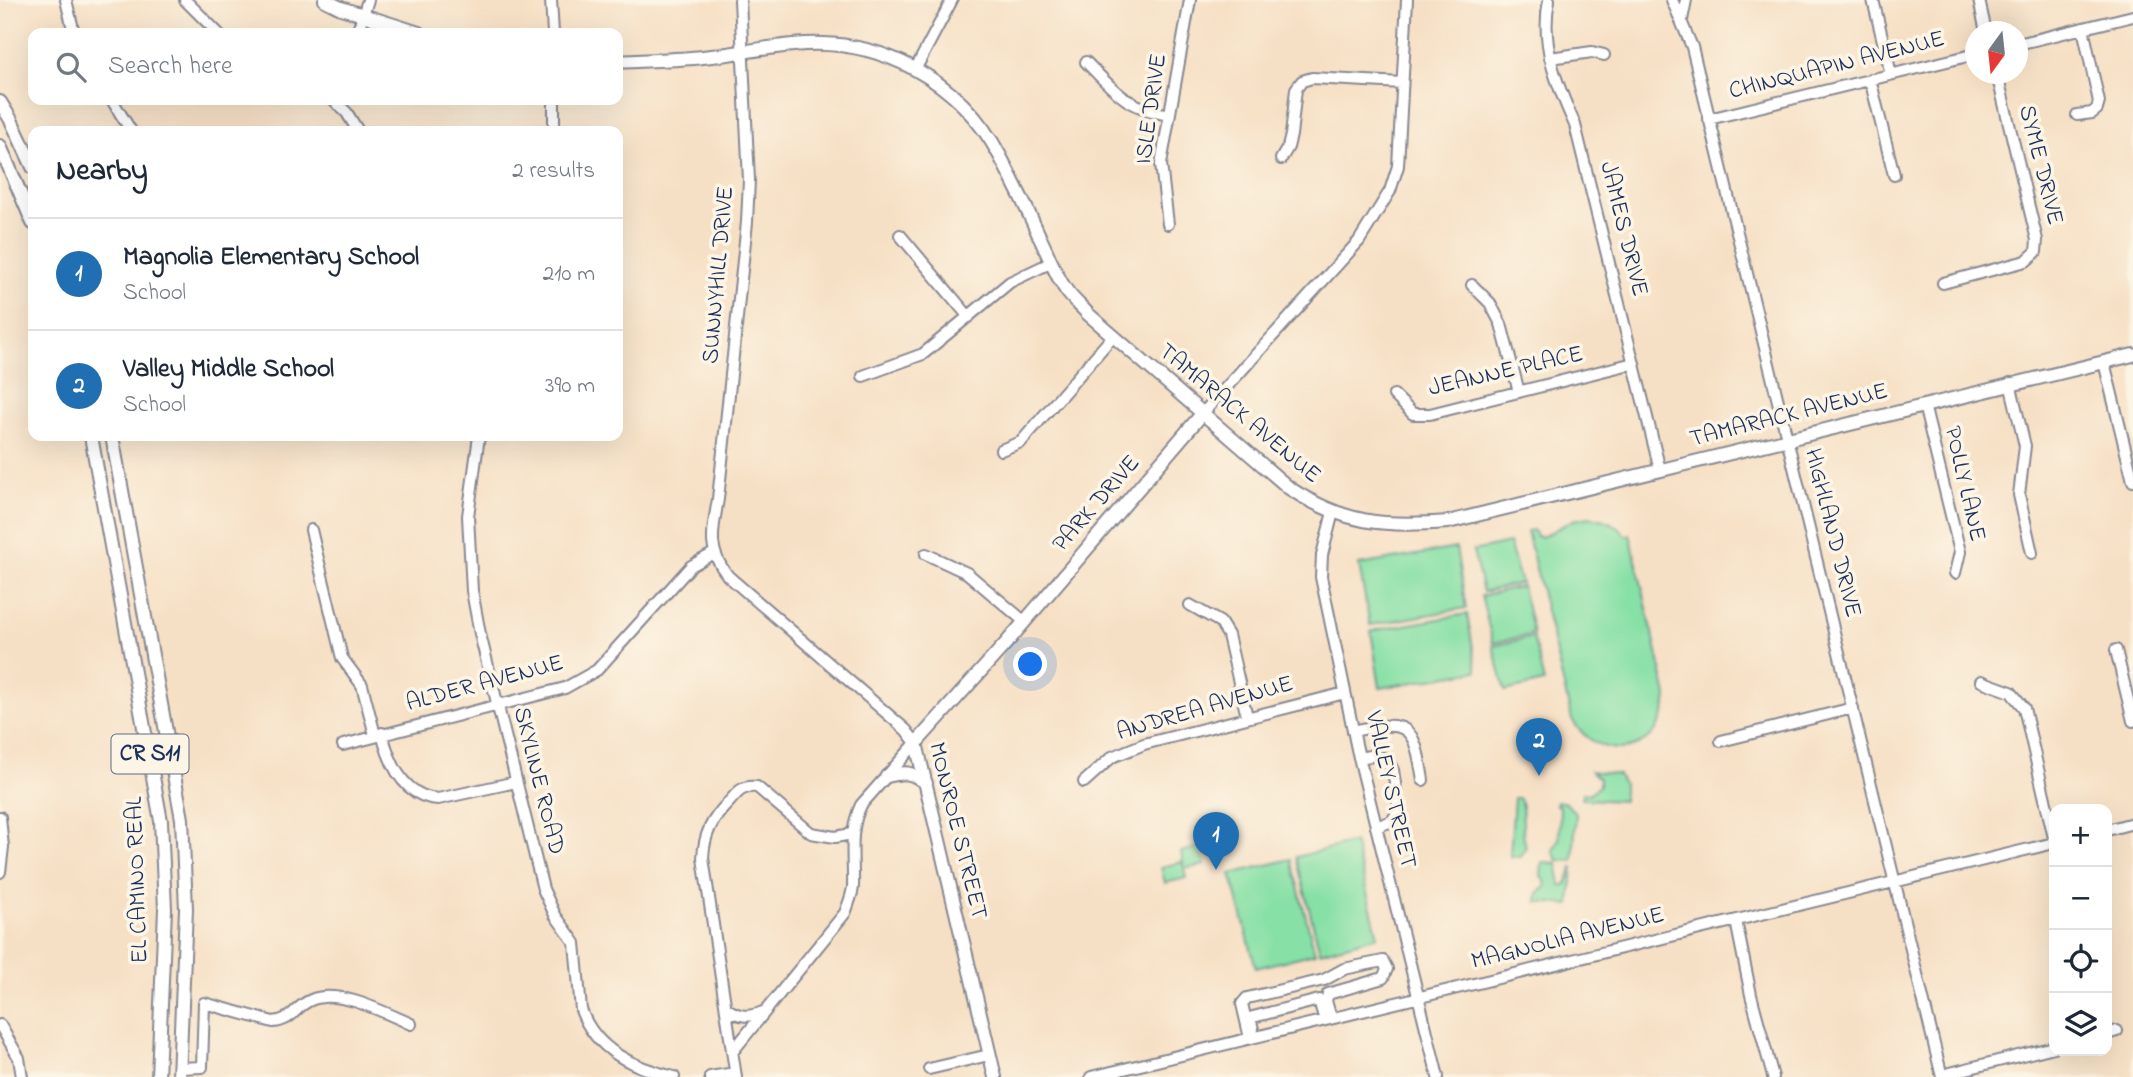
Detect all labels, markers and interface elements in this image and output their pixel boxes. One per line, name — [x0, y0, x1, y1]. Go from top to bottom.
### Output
north arrow — [1965, 21, 2028, 84]
street label: CHINQUAPIN AVENUE — [1725, 22, 1949, 110]
search box — [28, 28, 623, 105]
icon: search — [52, 48, 90, 86]
text: Search here — [108, 48, 233, 86]
street label: ISLE DRIVE — [1127, 51, 1177, 167]
street label: SYME DRIVE — [2008, 101, 2072, 229]
text: Nearby — [56, 150, 148, 194]
text: 2 results — [512, 155, 595, 188]
street label: JAMES DRIVE — [1589, 158, 1657, 300]
street label: SUNNYHILL DRIVE — [694, 185, 744, 365]
text: Magnolia Elementary School — [123, 239, 419, 277]
text: 1 — [75, 258, 83, 291]
text: 210 m — [543, 258, 595, 291]
text: School — [123, 277, 186, 310]
street label: TAMARACK AVENUE — [1150, 335, 1328, 493]
street label: JEANNE PLACE — [1425, 337, 1587, 407]
text: Valley Middle School — [123, 351, 334, 389]
text: 2 — [73, 370, 85, 403]
text: 390 m — [545, 370, 595, 403]
street label: TAMARACK AVENUE — [1686, 374, 1892, 458]
text: School — [123, 389, 186, 422]
street label: POLLY LANE — [1934, 423, 1994, 545]
street label: HIGHLAND DRIVE — [1794, 445, 1870, 621]
street label: PARK DRIVE — [1045, 448, 1149, 560]
street label: ALDER AVENUE — [402, 646, 568, 722]
your location — [1013, 647, 1047, 681]
street label: ANDREA AVENUE — [1113, 667, 1297, 751]
street label: SKYLINE ROAD — [503, 704, 573, 858]
street label: VALLEY STREET — [1355, 707, 1425, 872]
pin: 2 — [1516, 718, 1562, 776]
road number: CR S11 — [111, 734, 188, 774]
street label: MONROE STREET — [918, 739, 996, 924]
street label: EL CAMINO REAL — [118, 796, 158, 964]
map controls — [2049, 804, 2112, 1056]
button: + — [2049, 804, 2112, 867]
pin: 1 — [1193, 812, 1239, 870]
button: − — [2049, 867, 2112, 930]
street label: MAGNOLIA AVENUE — [1468, 898, 1668, 980]
button: locate — [2049, 930, 2112, 993]
button: layers — [2049, 993, 2112, 1056]

